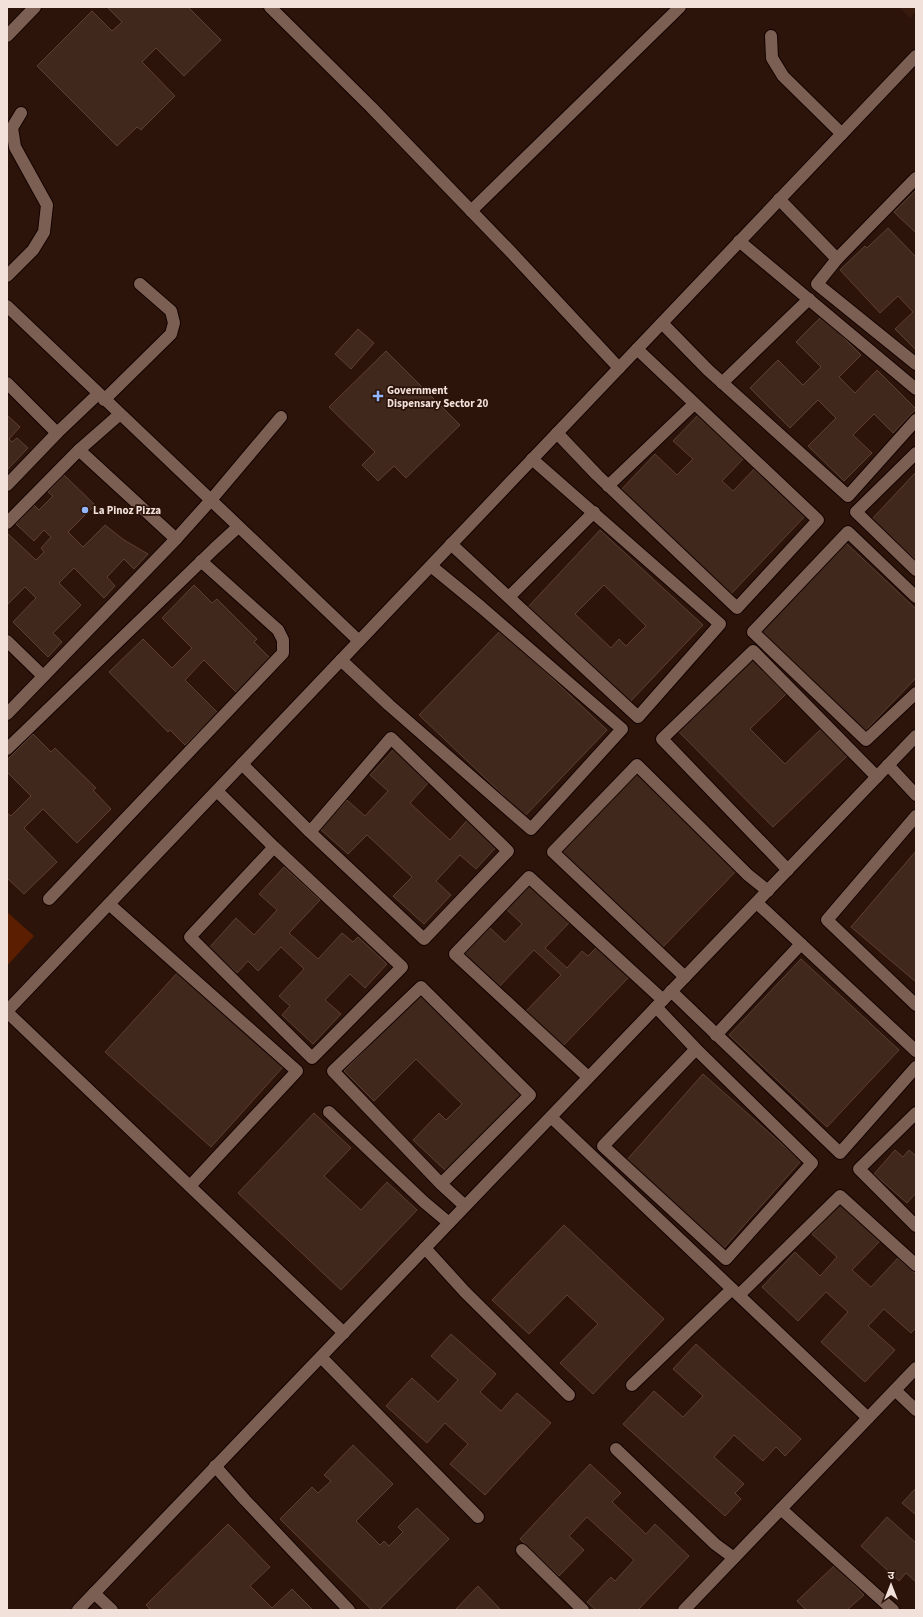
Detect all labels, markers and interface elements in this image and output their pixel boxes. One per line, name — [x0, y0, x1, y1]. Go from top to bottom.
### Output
place label: Government Dispensary Sector 20 — [387, 383, 489, 411]
marker: Government Dispensary Sector 20 — [372, 390, 384, 402]
place label: La Pinoz Pizza — [93, 503, 161, 518]
marker: La Pinoz Pizza — [80, 505, 90, 515]
north arrow — [871, 1565, 911, 1605]
text: उ — [888, 1568, 895, 1583]

